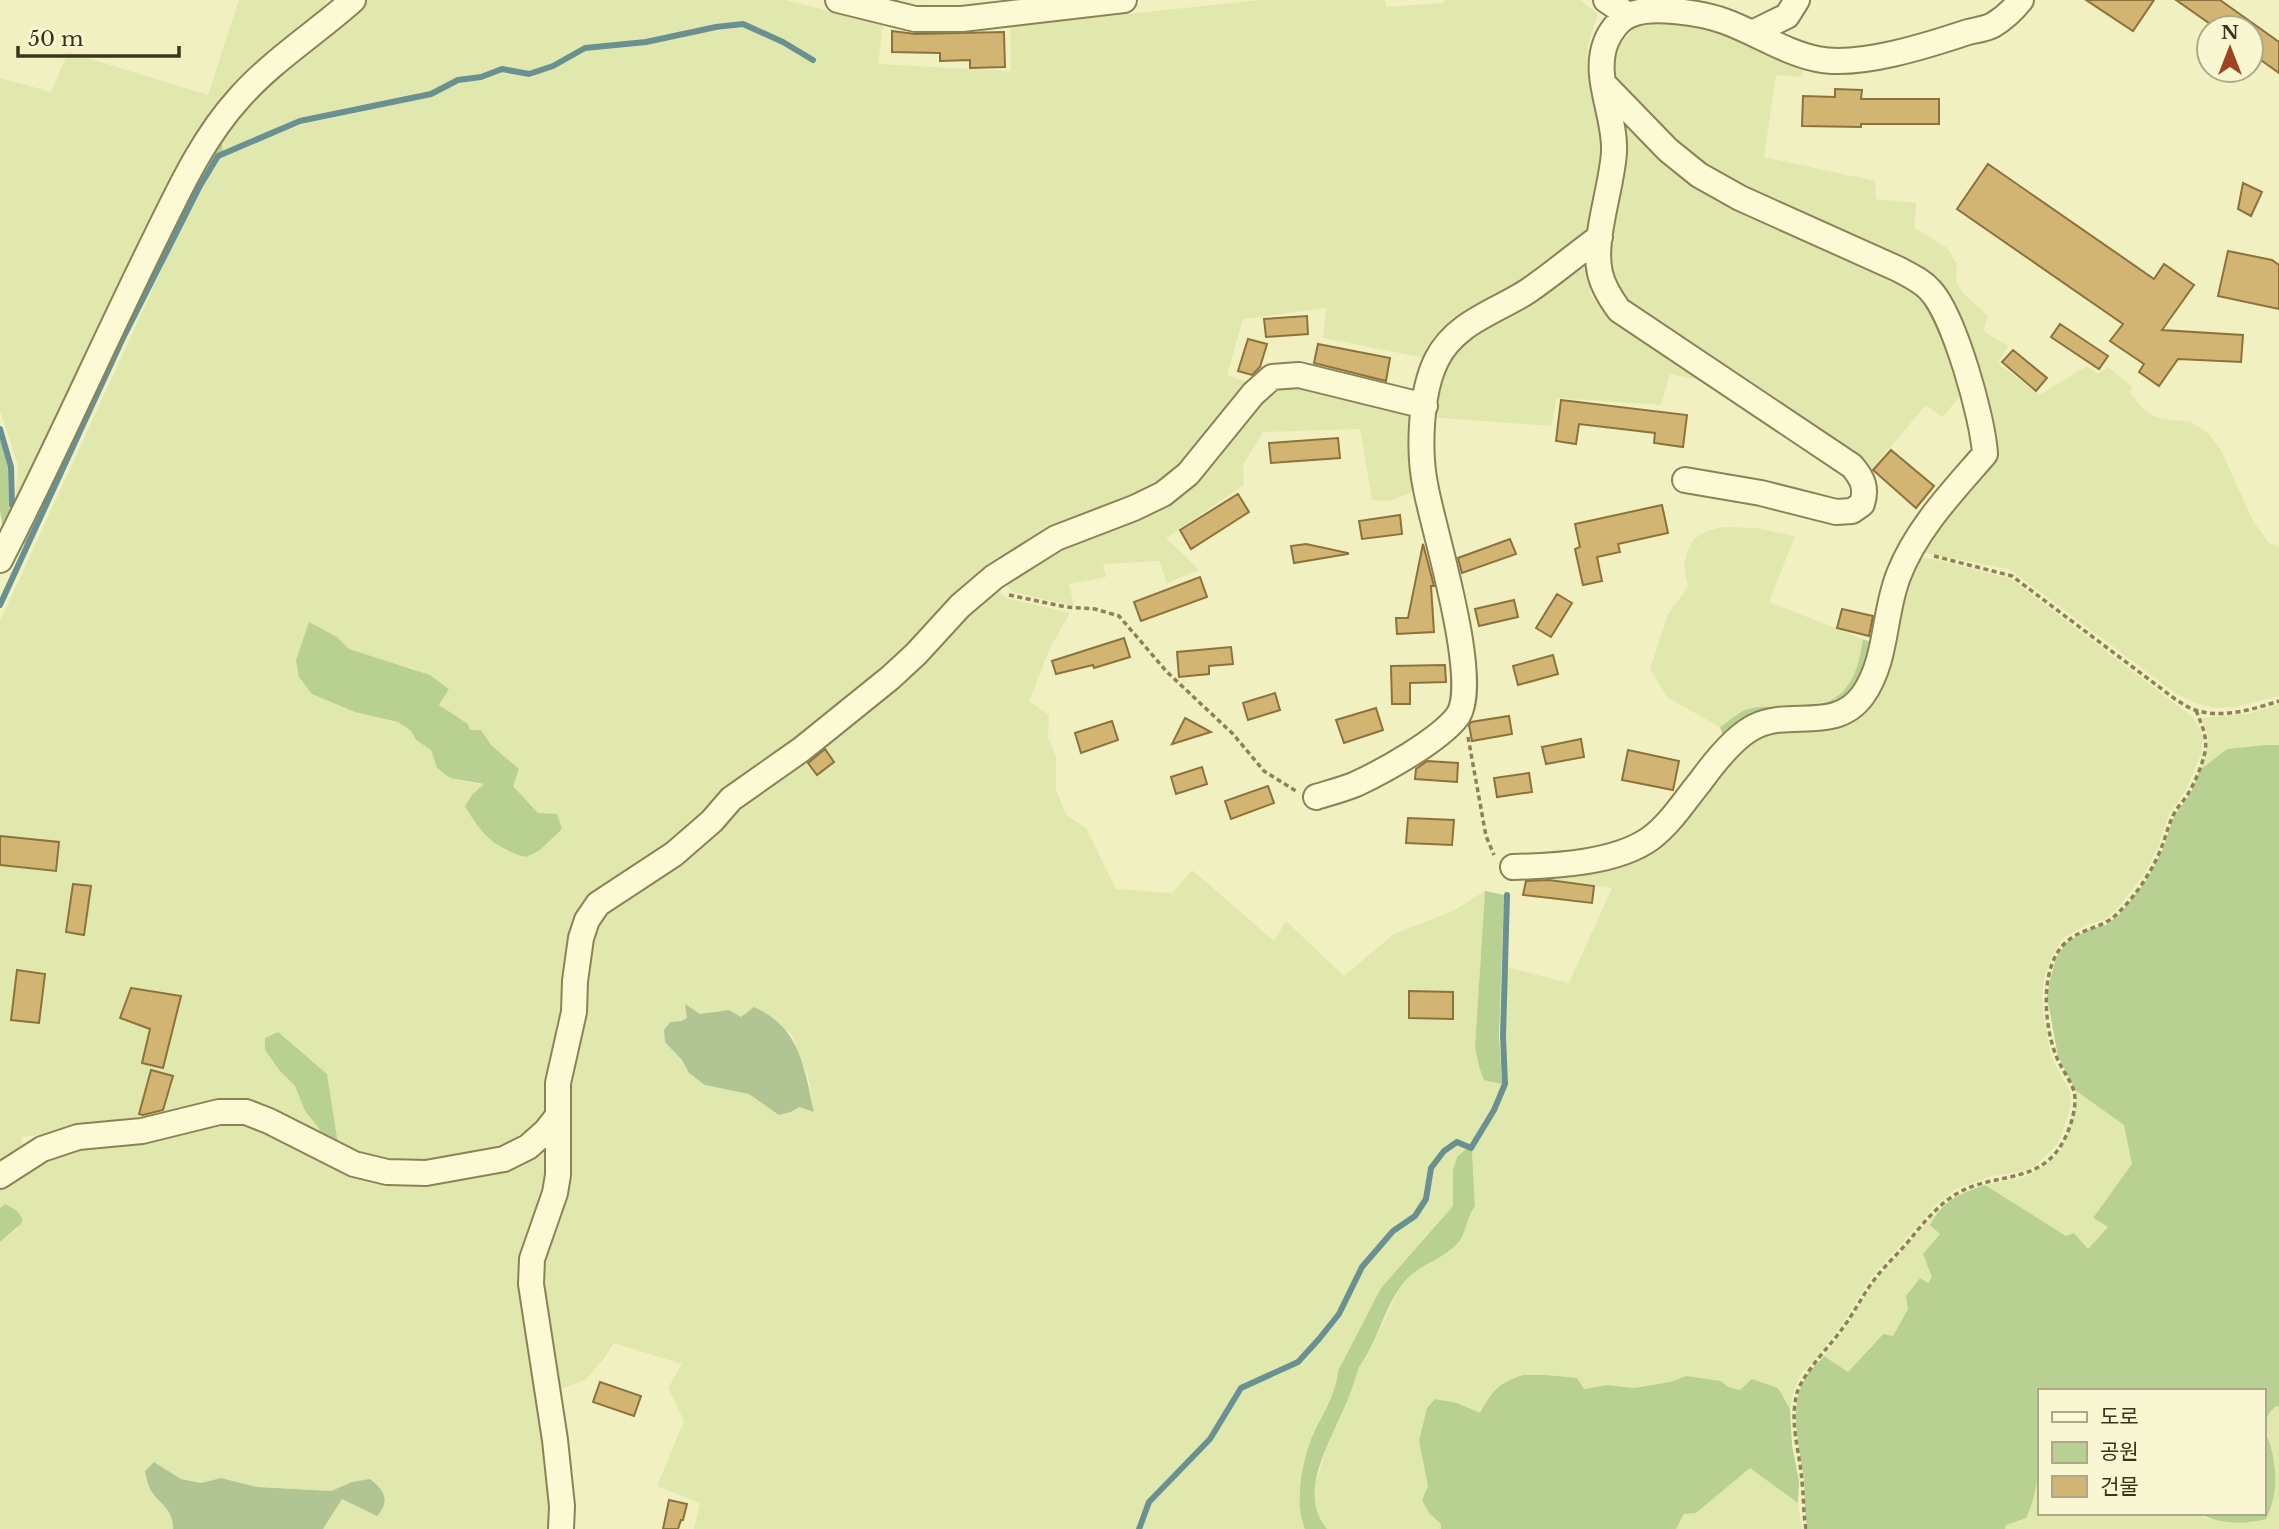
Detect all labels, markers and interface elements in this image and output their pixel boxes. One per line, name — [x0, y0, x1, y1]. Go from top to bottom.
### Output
scale bar — [18, 14, 178, 58]
north arrow — [2195, 14, 2265, 84]
text: N — [2221, 21, 2239, 44]
text: 50 m — [28, 26, 84, 52]
legend — [2038, 1389, 2265, 1515]
text: 도로 — [2100, 1404, 2139, 1430]
text: 공원 — [2100, 1439, 2139, 1465]
text: 건물 — [2100, 1474, 2139, 1500]

